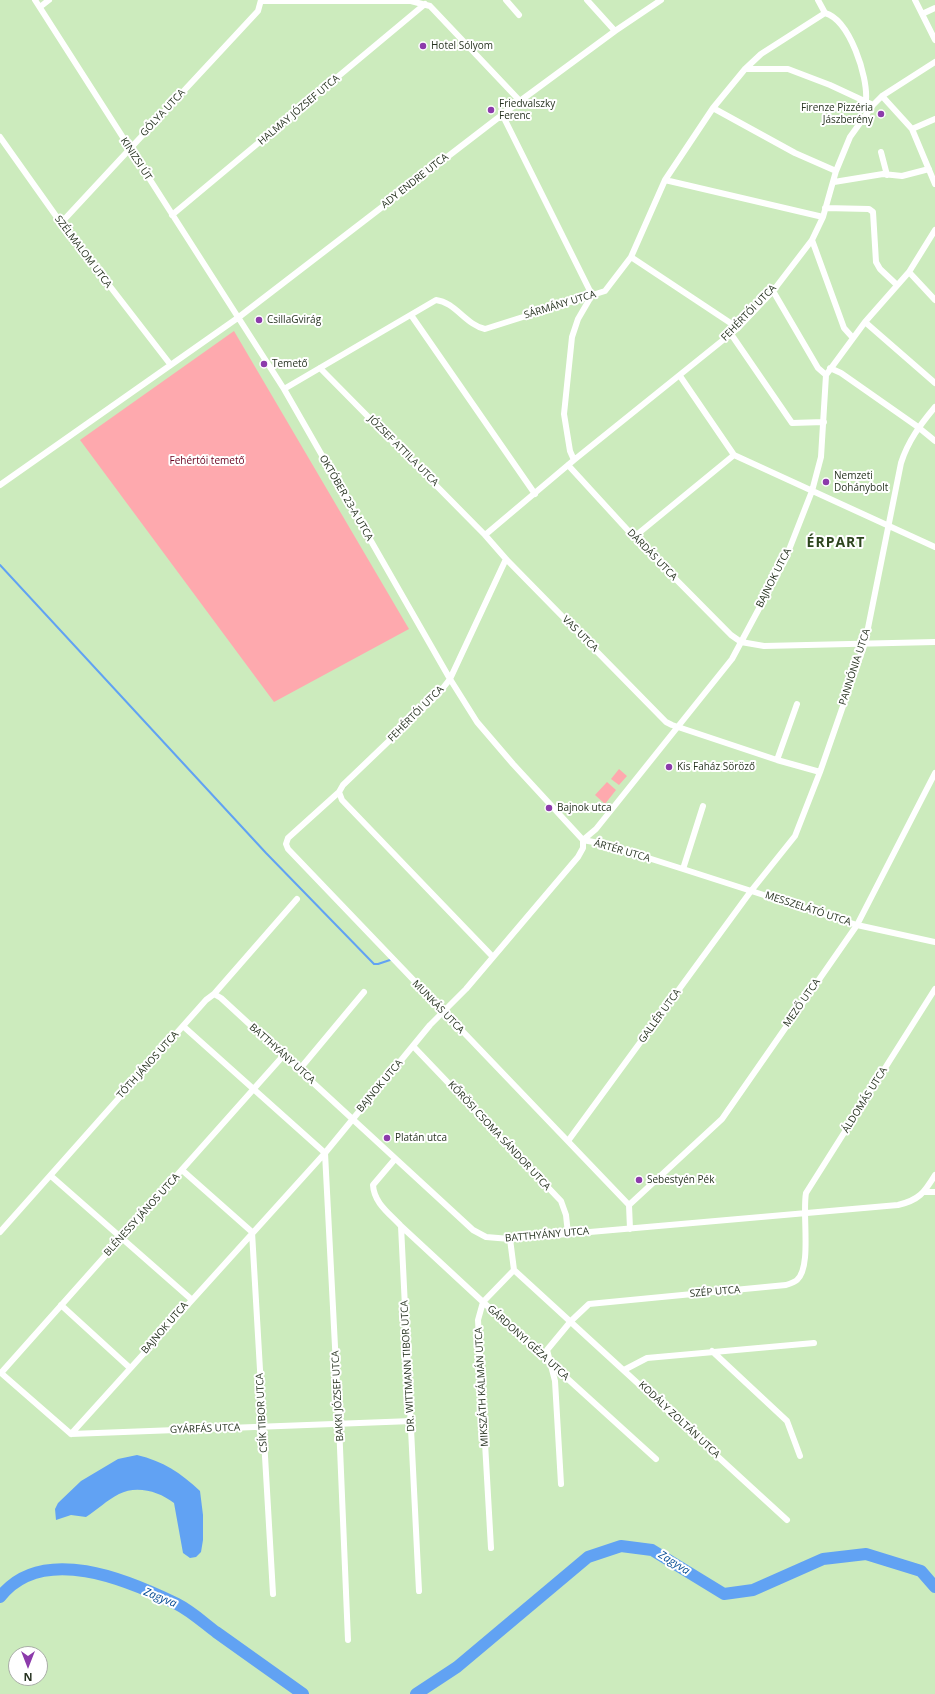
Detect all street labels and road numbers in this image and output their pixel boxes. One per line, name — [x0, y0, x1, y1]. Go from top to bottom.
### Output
street label: HALMAY JÓZSEF UTCA — [256, 72, 342, 148]
street label: GÓLYA UTCA — [138, 87, 188, 139]
street label: KINIZSI ÚT — [118, 135, 154, 183]
street label: ADY ENDRE UTCA — [379, 151, 451, 211]
street label: SZÉLMALOM UTCA — [52, 214, 114, 290]
street label: FEHÉRTÓI UTCA — [719, 282, 779, 344]
street label: SÁRMÁNY UTCA — [523, 288, 597, 322]
street label: JÓZSEF ATTILA UTCA — [365, 413, 441, 489]
street label: OKTÓBER 23-A UTCA — [317, 453, 375, 543]
street label: DÁRDÁS UTCA — [624, 527, 680, 583]
street label: BAJNOK UTCA — [754, 546, 794, 610]
street label: VAS UTCA — [560, 614, 600, 654]
street label: PANNÓNIA UTCA — [837, 627, 873, 707]
street label: FEHÉRTÓI UTCA — [386, 684, 446, 744]
street label: ÁRTÉR UTCA — [593, 837, 651, 865]
street label: MESSZELÁTÓ UTCA — [764, 889, 852, 929]
street label: MEZŐ UTCA — [781, 977, 823, 1029]
street label: MUNKÁS UTCA — [409, 978, 467, 1036]
street label: GALLÉR UTCA — [636, 987, 684, 1045]
street label: BATTHYÁNY UTCA — [247, 1021, 317, 1087]
street label: TÓTH JÁNOS UTCA — [115, 1029, 181, 1101]
street label: BAJNOK UTCA — [355, 1057, 405, 1115]
street label: ÁLDOMÁS UTCA — [840, 1065, 890, 1135]
street label: KŐRÖSI CSOMA SÁNDOR UTCA — [445, 1079, 553, 1193]
street label: BLÉNESSY JÁNOS UTCA — [102, 1171, 182, 1259]
street label: BATTHYÁNY UTCA — [505, 1225, 589, 1245]
street label: SZÉP UTCA — [689, 1284, 741, 1300]
street label: BAJNOK UTCA — [139, 1300, 191, 1356]
street label: DR. WITTMANN TIBOR UTCA — [399, 1300, 417, 1432]
street label: GÁRDONYI GÉZA UTCA — [485, 1303, 571, 1383]
street label: MIKSZÁTH KÁLMÁN UTCA — [473, 1327, 491, 1447]
street label: BAKKI JÓZSEF UTCA — [330, 1350, 346, 1442]
street label: CSÍK TIBOR UTCA — [254, 1373, 270, 1453]
street label: KODÁLY ZOLTÁN UTCA — [636, 1379, 722, 1461]
street label: GYÁRFÁS UTCA — [170, 1422, 240, 1436]

